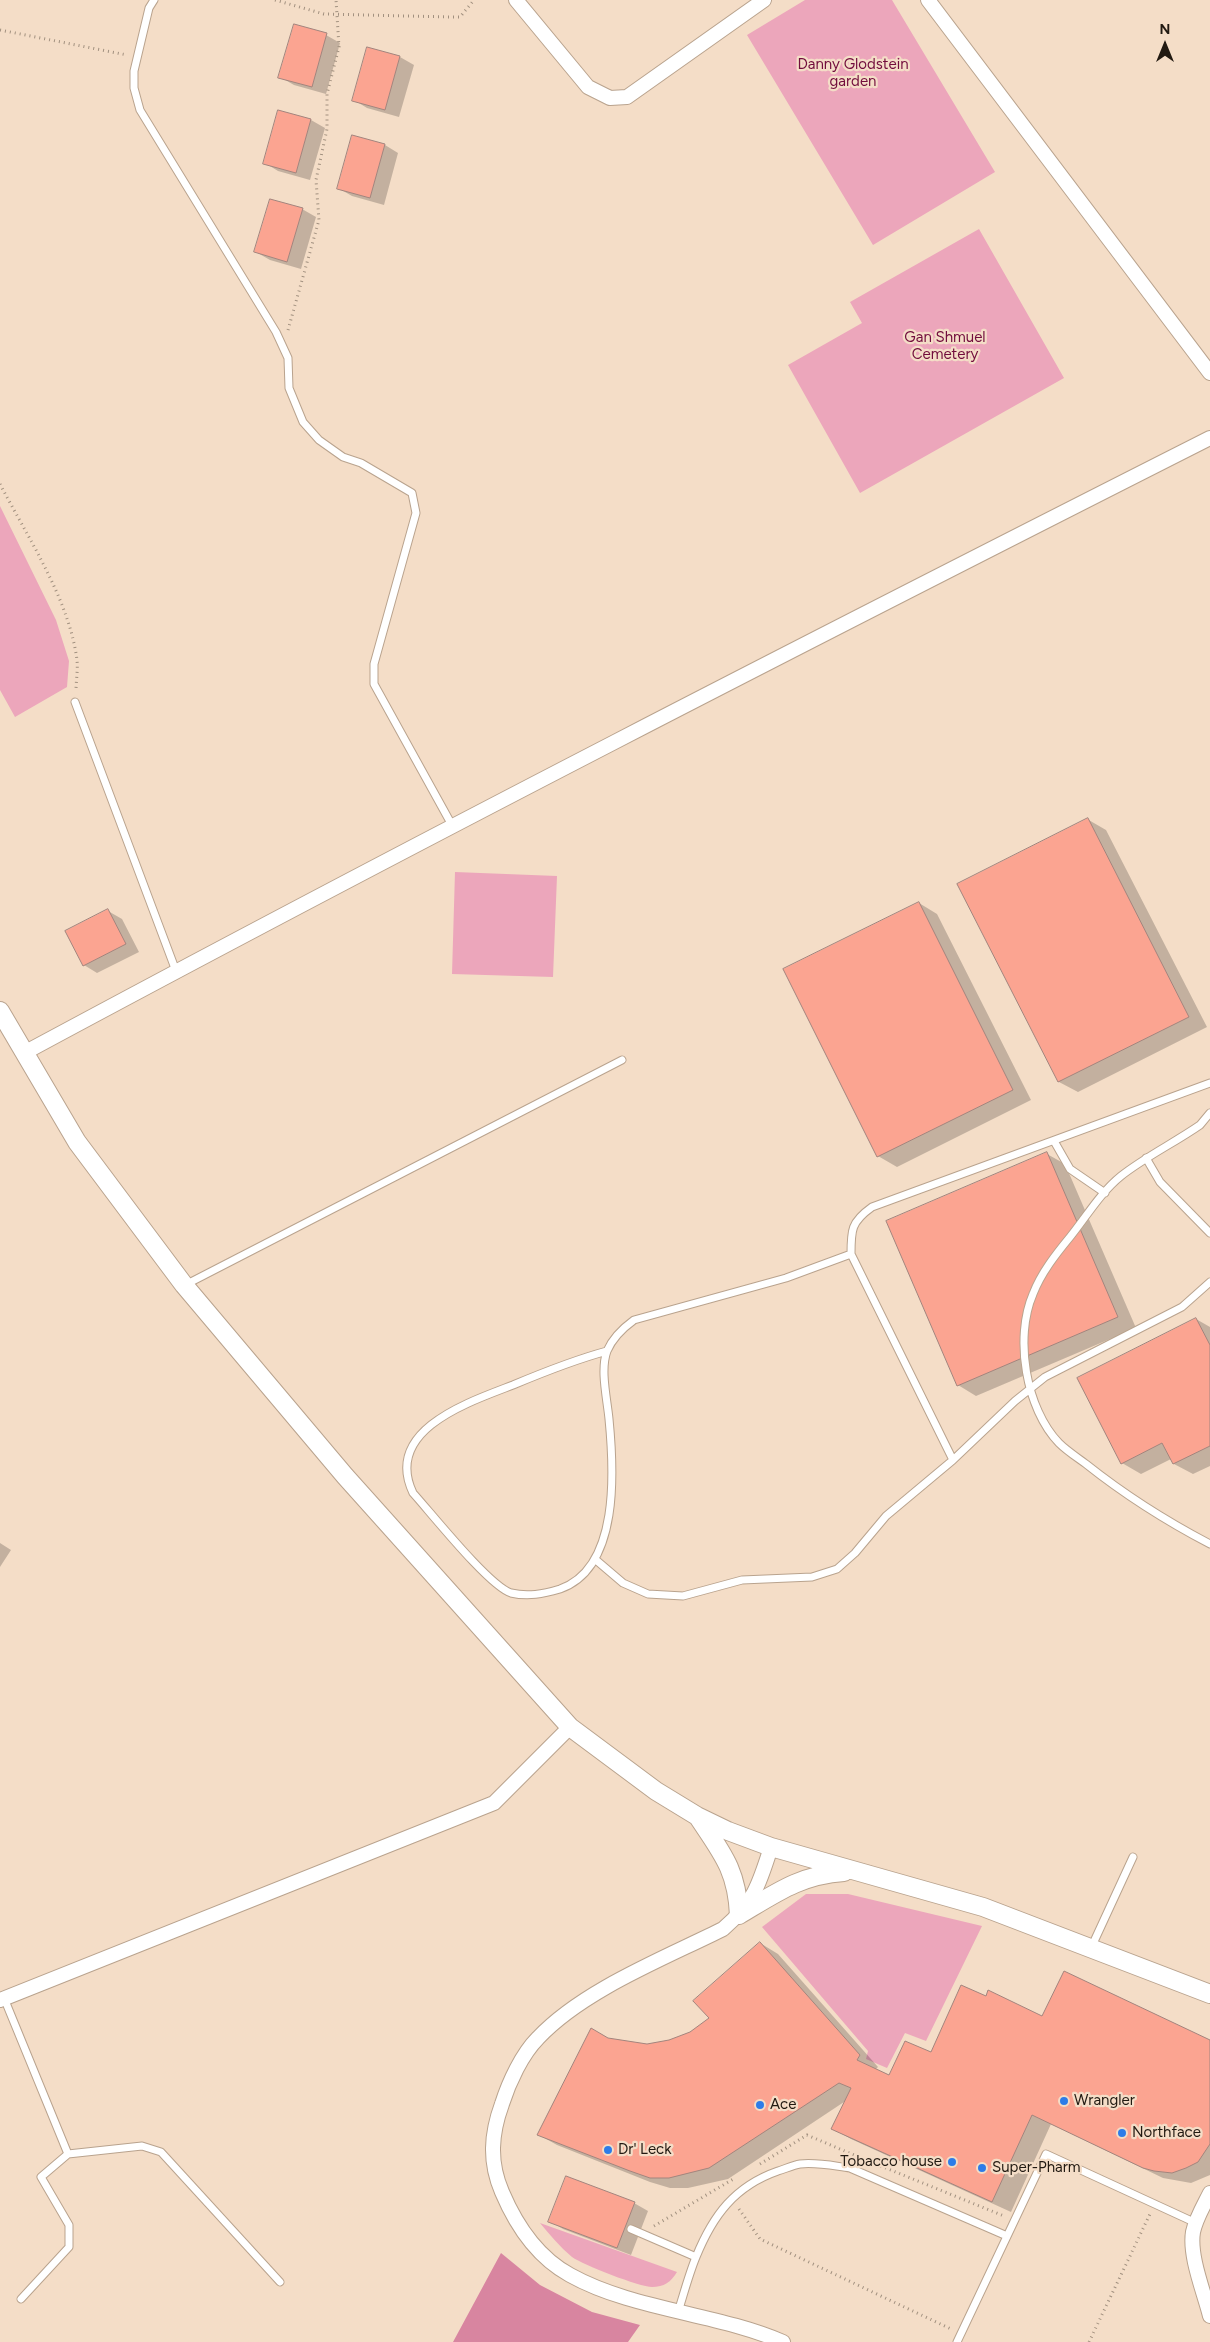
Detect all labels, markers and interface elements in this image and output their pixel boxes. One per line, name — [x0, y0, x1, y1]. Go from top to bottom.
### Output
north arrow — [1140, 20, 1190, 70]
text: N — [1160, 21, 1170, 38]
park label: Danny Glodstein garden — [797, 56, 909, 91]
park label: Gan Shmuel Cemetery — [904, 329, 986, 364]
place label: Wrangler — [1074, 2092, 1135, 2110]
marker: Wrangler — [1058, 2095, 1070, 2107]
place label: Ace — [770, 2096, 796, 2114]
marker: Ace — [754, 2099, 766, 2111]
place label: Northface — [1132, 2124, 1201, 2142]
marker: Northface — [1116, 2127, 1128, 2139]
place label: Dr' Leck — [618, 2141, 671, 2159]
marker: Dr' Leck — [602, 2144, 614, 2156]
place label: Tobacco house — [840, 2153, 942, 2171]
marker: Tobacco house — [946, 2156, 958, 2168]
place label: Super-Pharm — [992, 2159, 1080, 2177]
marker: Super-Pharm — [976, 2162, 988, 2174]

